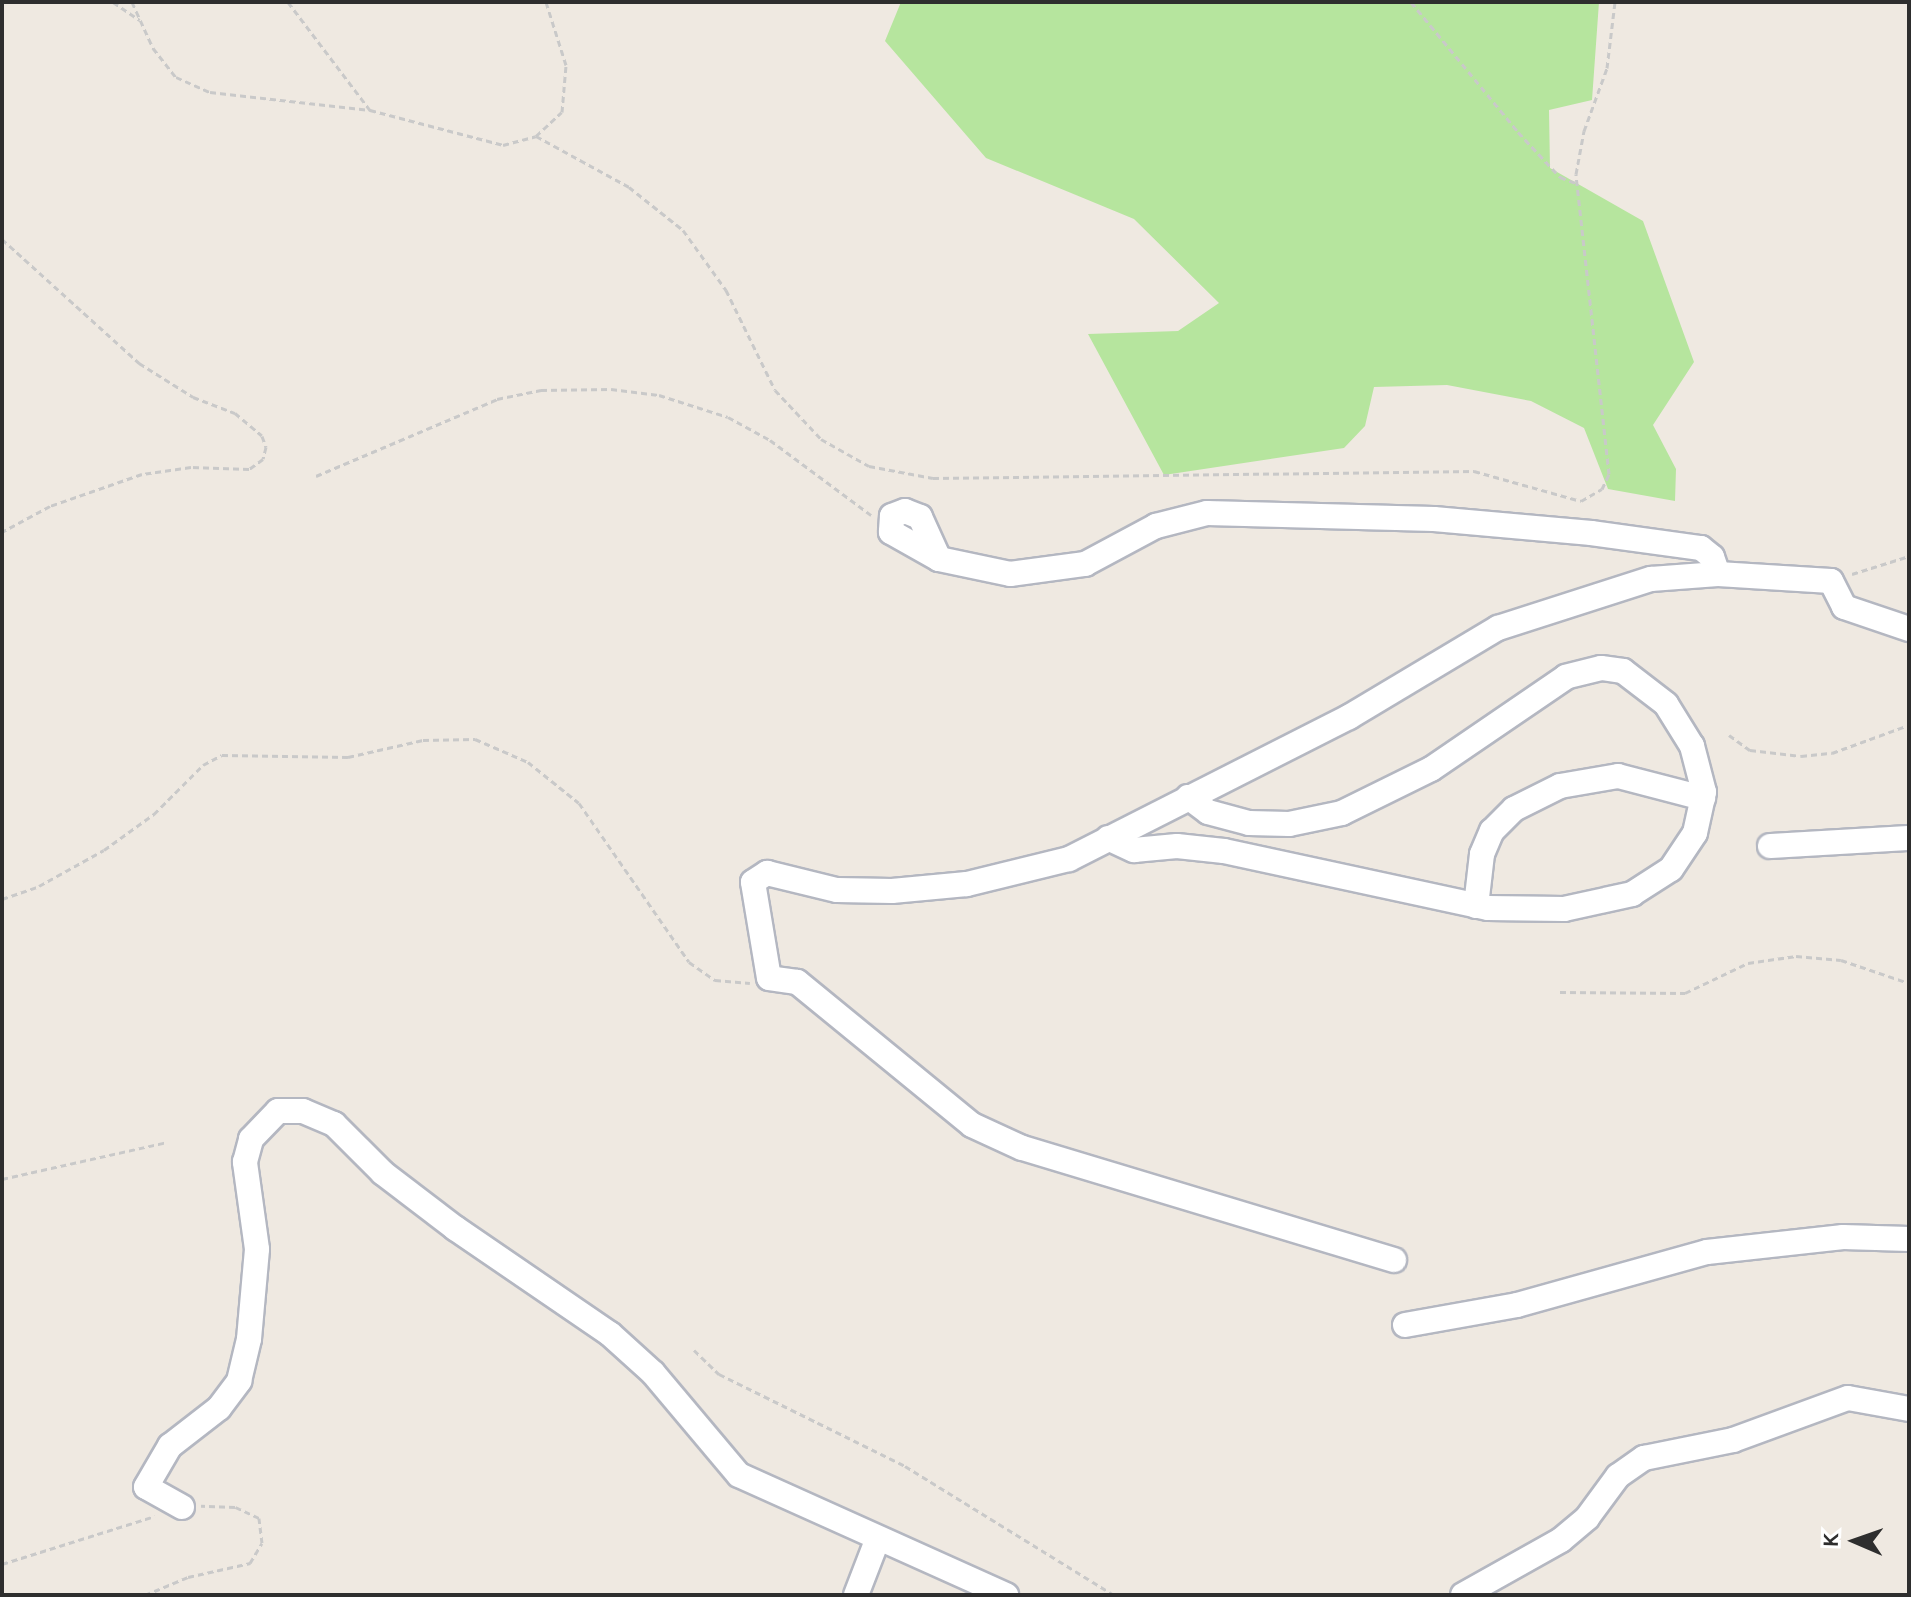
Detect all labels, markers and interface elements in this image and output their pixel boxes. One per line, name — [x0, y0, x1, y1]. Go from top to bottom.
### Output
north arrow — [1815, 1501, 1895, 1581]
text: K — [1818, 1533, 1844, 1548]

